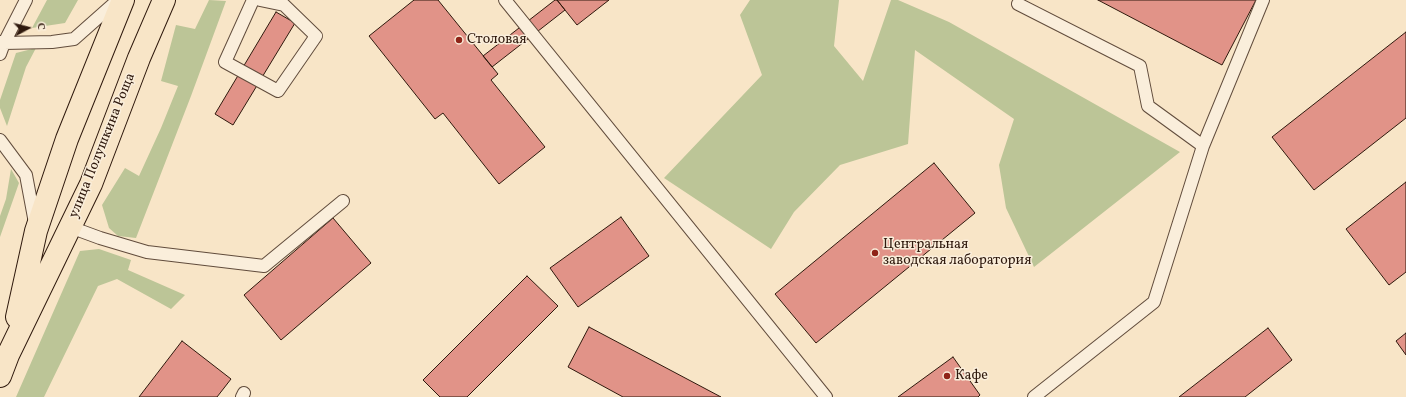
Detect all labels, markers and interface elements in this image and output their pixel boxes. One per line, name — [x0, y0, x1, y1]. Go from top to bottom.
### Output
north arrow — [8, 8, 48, 48]
text: С — [33, 22, 48, 31]
place label: Столовая — [467, 32, 527, 48]
marker: Столовая — [454, 35, 464, 45]
street label: улица Полушкина Роща — [66, 71, 140, 221]
place label: Центральная заводская лаборатория — [883, 237, 1031, 270]
marker: Центральная заводская лаборатория — [870, 248, 880, 258]
place label: Кафе — [955, 368, 988, 384]
marker: Кафе — [942, 371, 952, 381]

